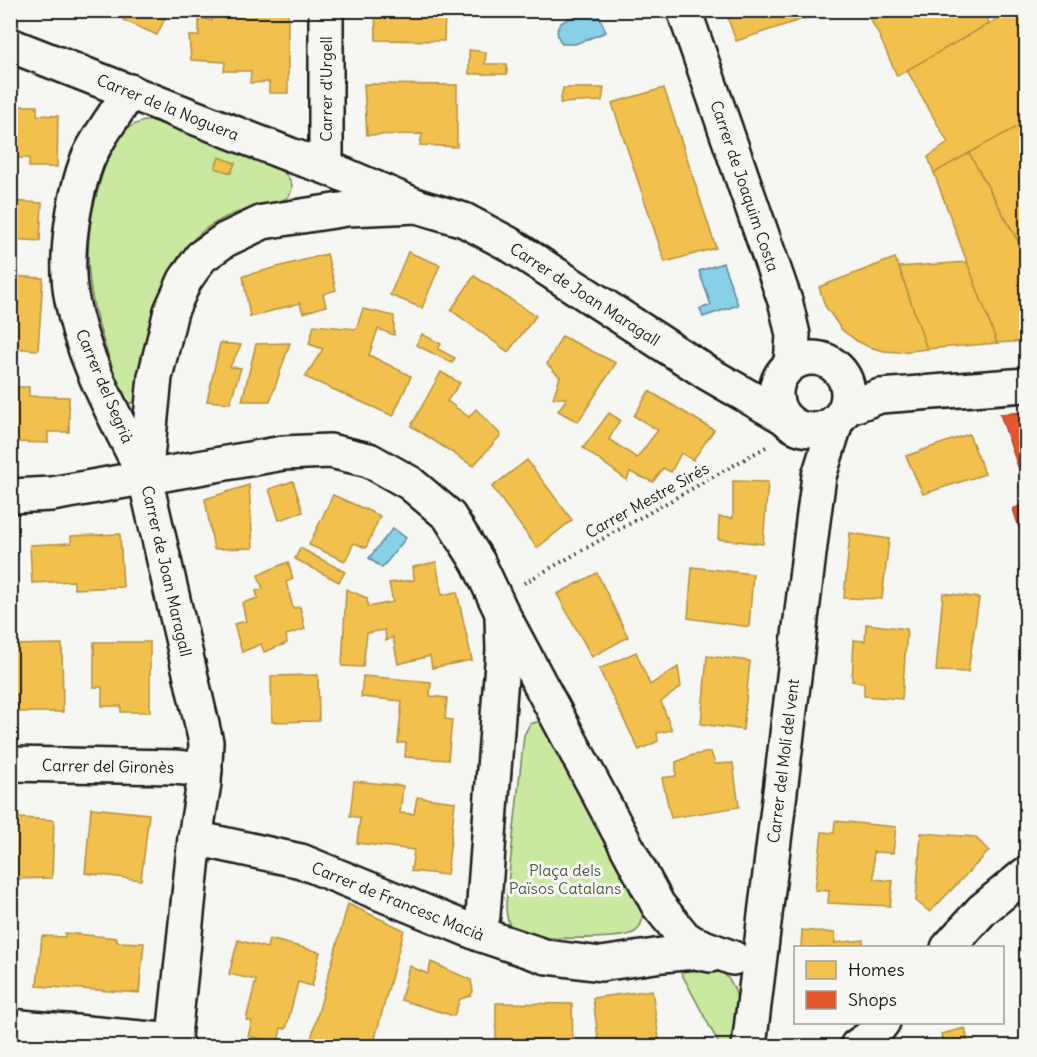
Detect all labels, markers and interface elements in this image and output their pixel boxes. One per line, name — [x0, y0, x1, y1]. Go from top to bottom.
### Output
street label: Carrer d'Urgell — [316, 36, 336, 142]
street label: Carrer de la Noguera — [94, 69, 242, 145]
street label: Carrer de Joaquim Costa — [706, 98, 784, 274]
street label: Carrer de Joan Maragall — [506, 238, 664, 350]
street label: Carrer del Segrià — [72, 326, 138, 446]
street label: Carrer Mestre Sirés — [582, 458, 712, 542]
street label: Carrer de Joan Maragall — [138, 484, 196, 658]
street label: Carrer del Molí del vent — [763, 677, 803, 844]
street label: Carrer del Gironès — [42, 755, 174, 777]
street label: Carrer de Francesc Macià — [309, 857, 487, 945]
park label: Plaça dels Països Catalans — [509, 860, 621, 898]
legend — [794, 946, 1004, 1024]
text: Homes — [848, 958, 905, 981]
text: Shops — [848, 988, 897, 1011]

